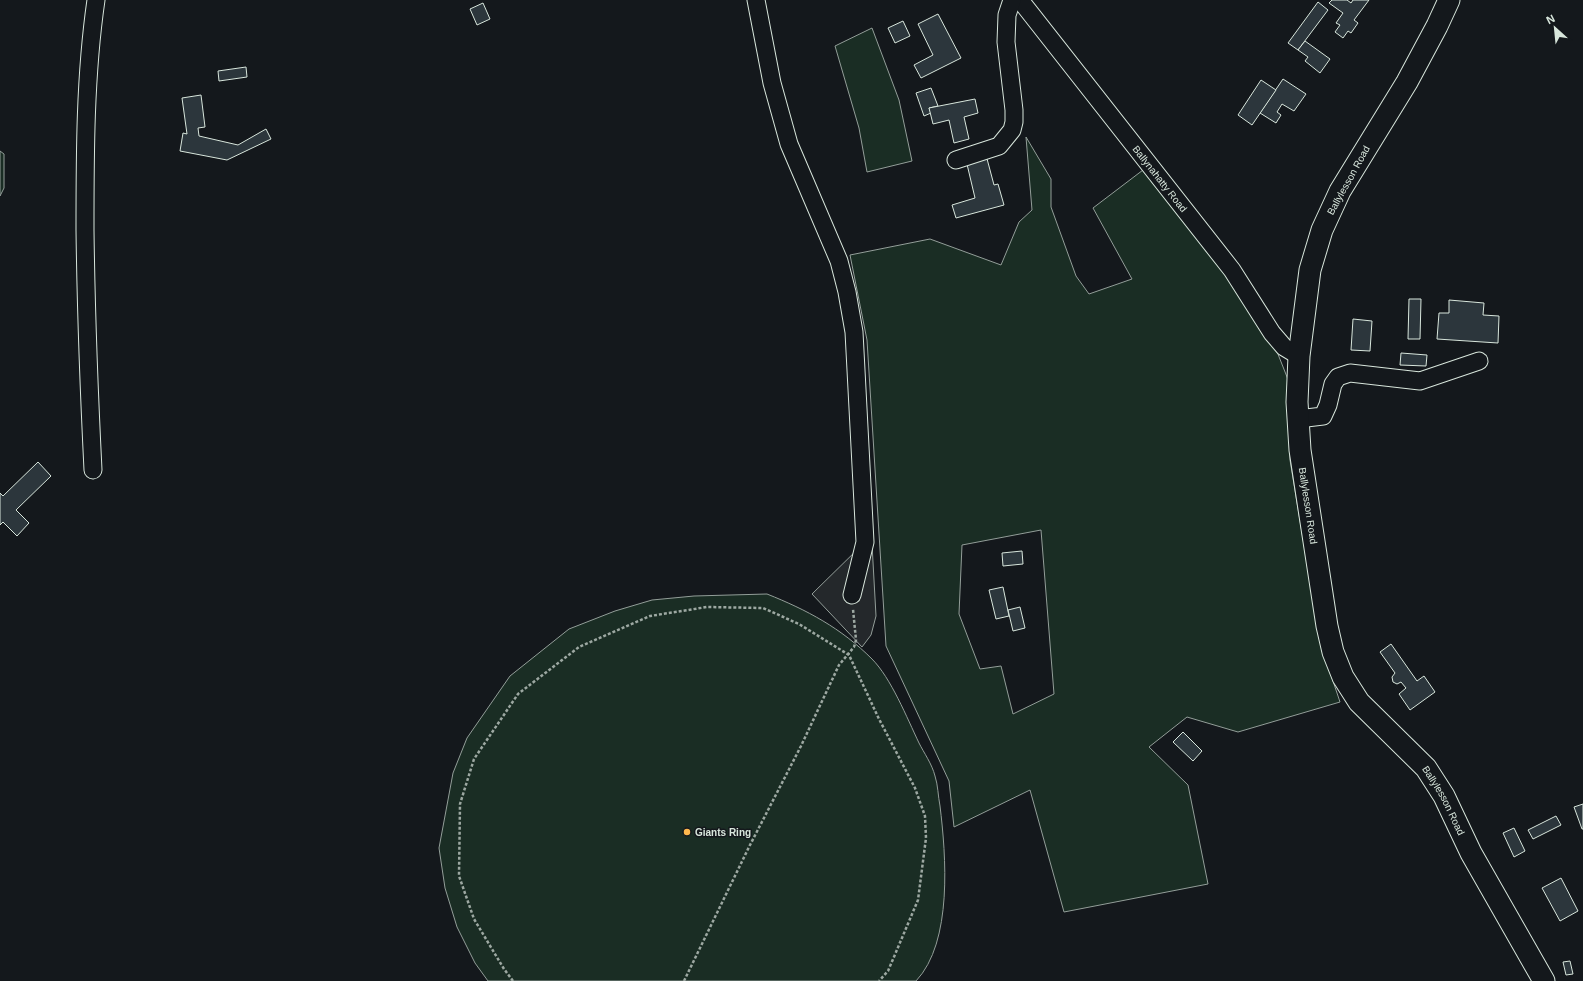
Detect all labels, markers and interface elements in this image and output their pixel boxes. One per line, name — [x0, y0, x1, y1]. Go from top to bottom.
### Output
north arrow — [1535, 8, 1575, 48]
text: N — [1544, 12, 1557, 26]
street label: Ballynahatty Road — [1130, 144, 1189, 214]
street label: Ballylesson Road — [1325, 144, 1372, 217]
street label: Ballylesson Road — [1297, 467, 1319, 545]
street label: Ballylesson Road — [1420, 764, 1467, 837]
marker: Giants Ring — [682, 827, 692, 837]
place label: Giants Ring — [695, 827, 751, 838]

